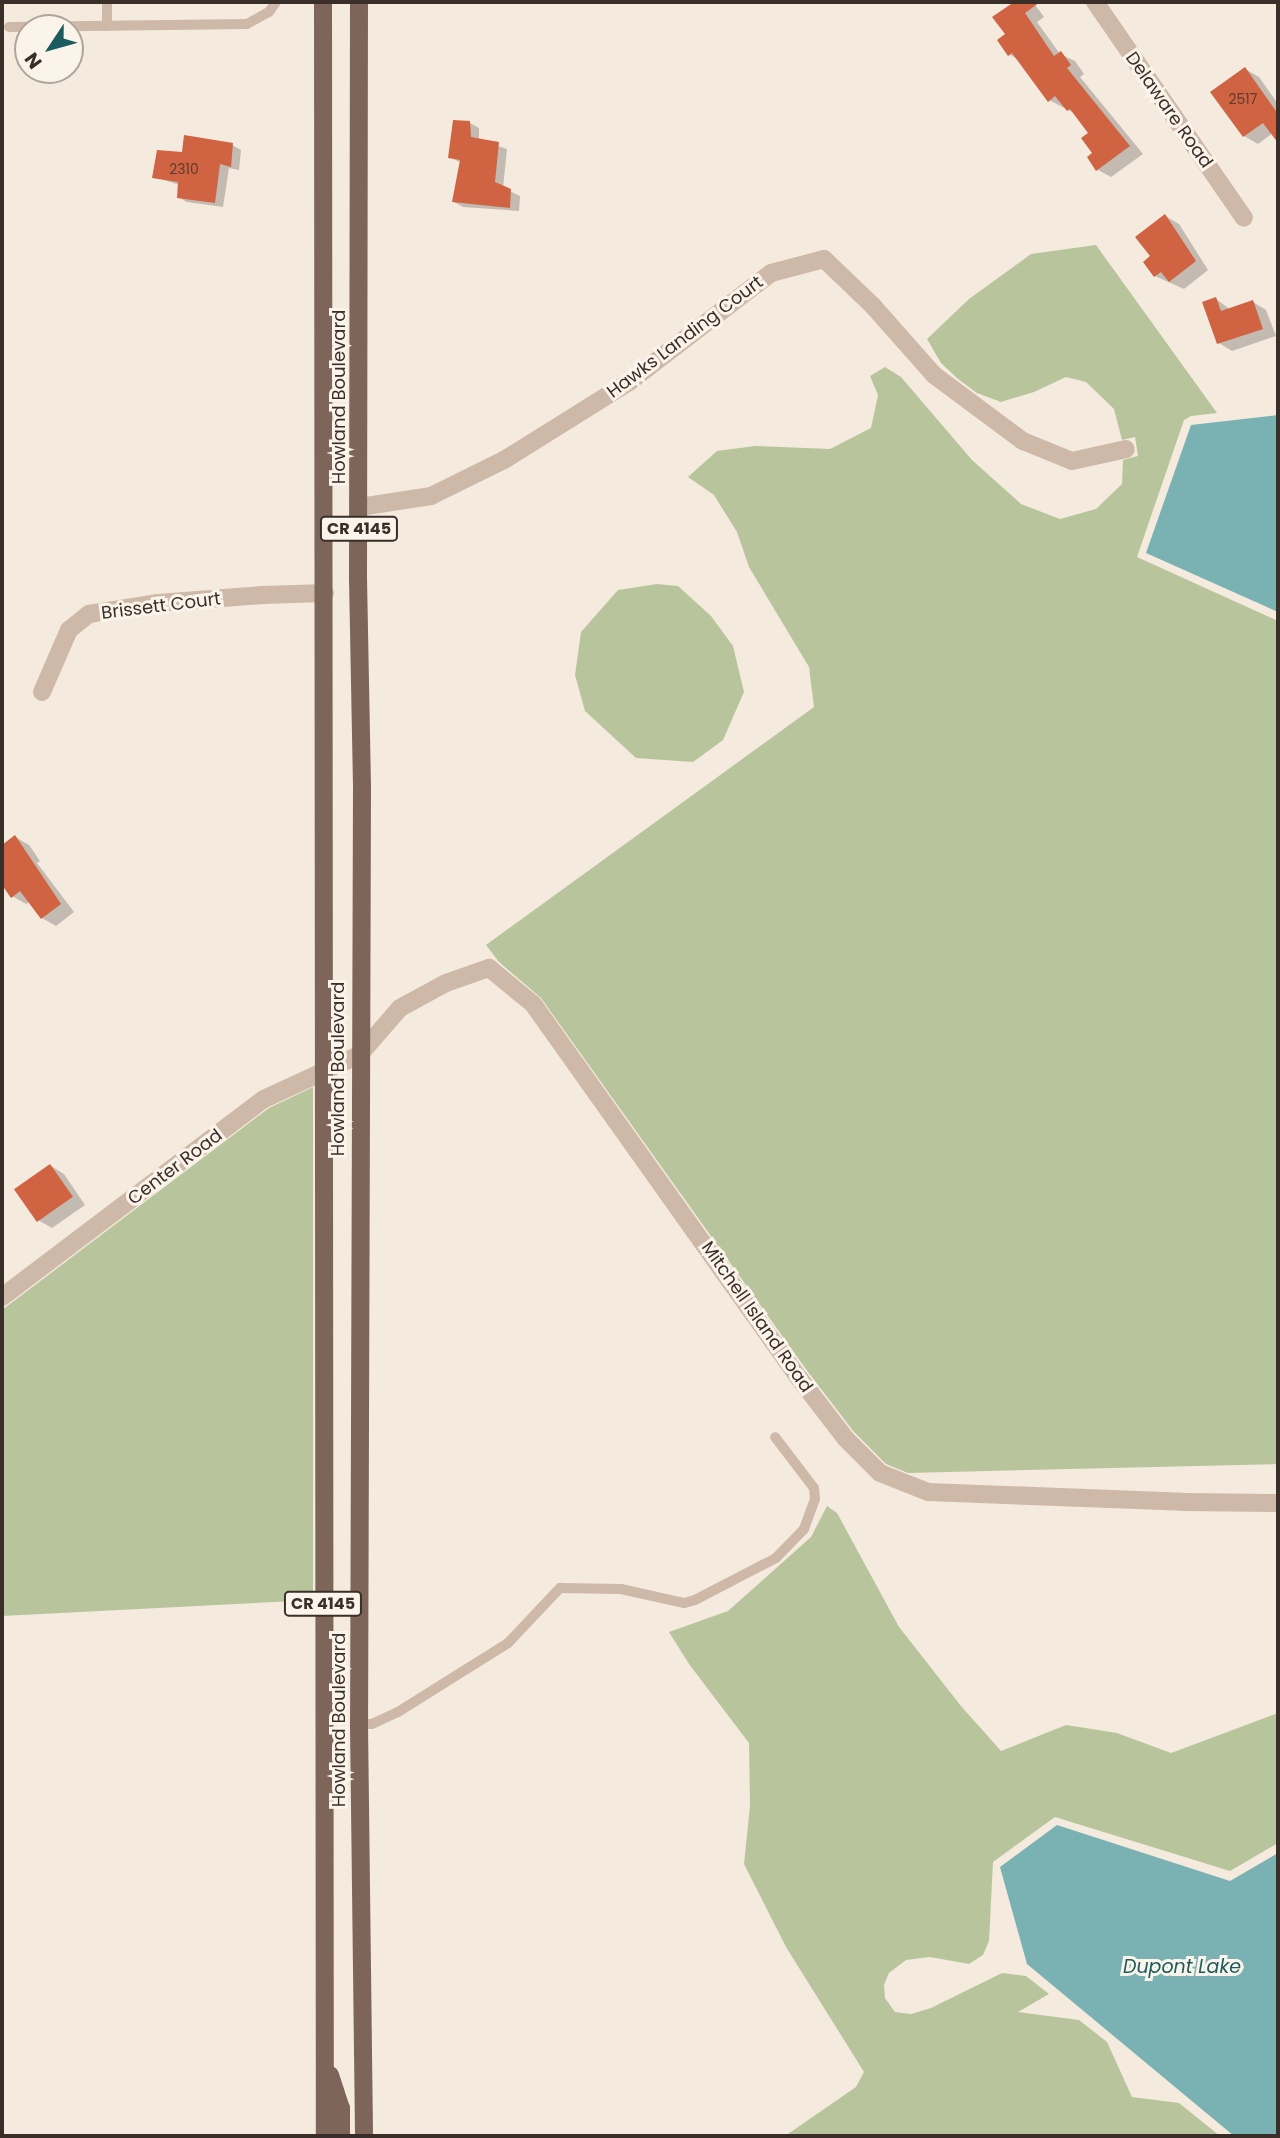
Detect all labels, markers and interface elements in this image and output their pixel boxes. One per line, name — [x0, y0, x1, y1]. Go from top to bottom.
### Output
north arrow — [14, 14, 84, 84]
text: N — [18, 47, 48, 74]
street label: Delaware Road — [1121, 48, 1217, 172]
house number: 2517 — [1229, 91, 1257, 107]
house number: 2310 — [169, 161, 199, 177]
street label: Hawks Landing Court — [603, 271, 767, 403]
street label: Howland Boulevard — [328, 310, 350, 484]
road number: CR 4145 — [319, 516, 399, 542]
street label: Brissett Court — [100, 588, 222, 624]
street label: Howland Boulevard — [327, 982, 349, 1156]
street label: Center Road — [124, 1124, 226, 1210]
street label: Mitchell Island Road — [697, 1237, 817, 1397]
road number: CR 4145 — [283, 1592, 363, 1616]
street label: Howland Boulevard — [328, 1633, 350, 1807]
water label: Dupont Lake — [1123, 1956, 1241, 1978]

